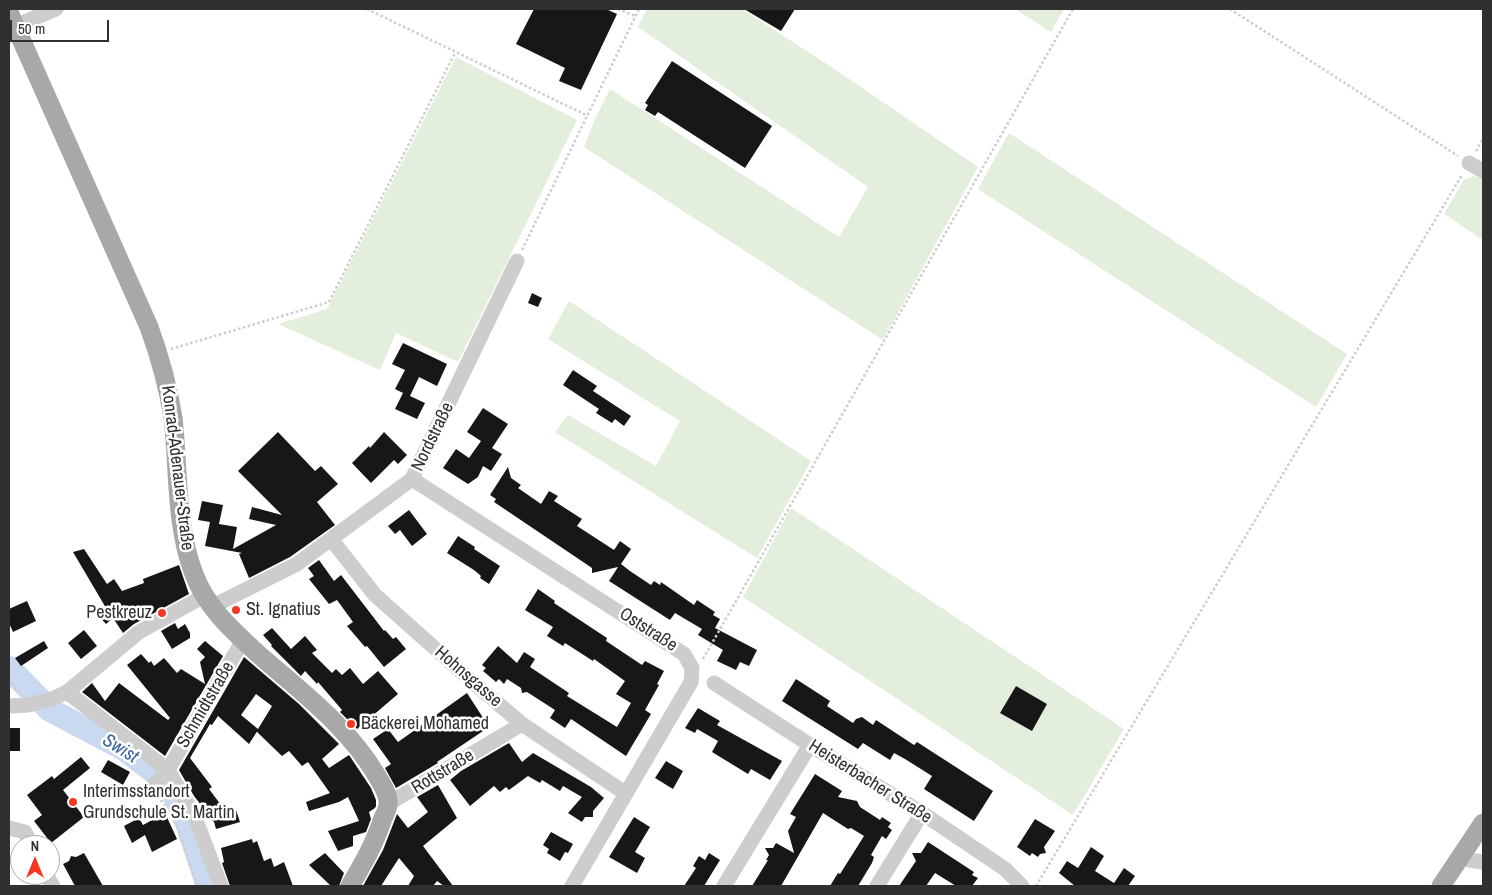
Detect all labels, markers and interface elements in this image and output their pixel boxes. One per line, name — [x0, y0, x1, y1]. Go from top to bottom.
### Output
scale bar — [12, 10, 111, 42]
text: 50 m — [18, 18, 45, 39]
street label: Konrad-Adenauer-Straße — [156, 384, 198, 552]
street label: Nordstraße — [407, 399, 459, 475]
place label: St. Ignatius — [246, 599, 321, 621]
place label: Pestkreuz — [86, 602, 152, 624]
street label: Oststraße — [615, 603, 681, 657]
marker: St. Ignatius — [230, 604, 242, 616]
marker: Pestkreuz — [156, 607, 168, 619]
street label: Hohnsgasse — [430, 642, 506, 712]
street label: Schmidtstraße — [173, 658, 239, 752]
place label: Bäckerei Mohamed — [361, 713, 489, 735]
marker: Bäckerei Mohamed — [345, 718, 357, 730]
water label: Swist — [98, 729, 142, 769]
street label: Heisterbacher Straße — [804, 735, 936, 829]
street label: Rottstraße — [408, 745, 478, 799]
place label: Interimsstandort Grundschule St. Martin — [83, 781, 235, 824]
marker: Interimsstandort Grundschule St. Martin — [67, 796, 79, 808]
north arrow — [10, 835, 60, 885]
text: N — [31, 837, 39, 855]

